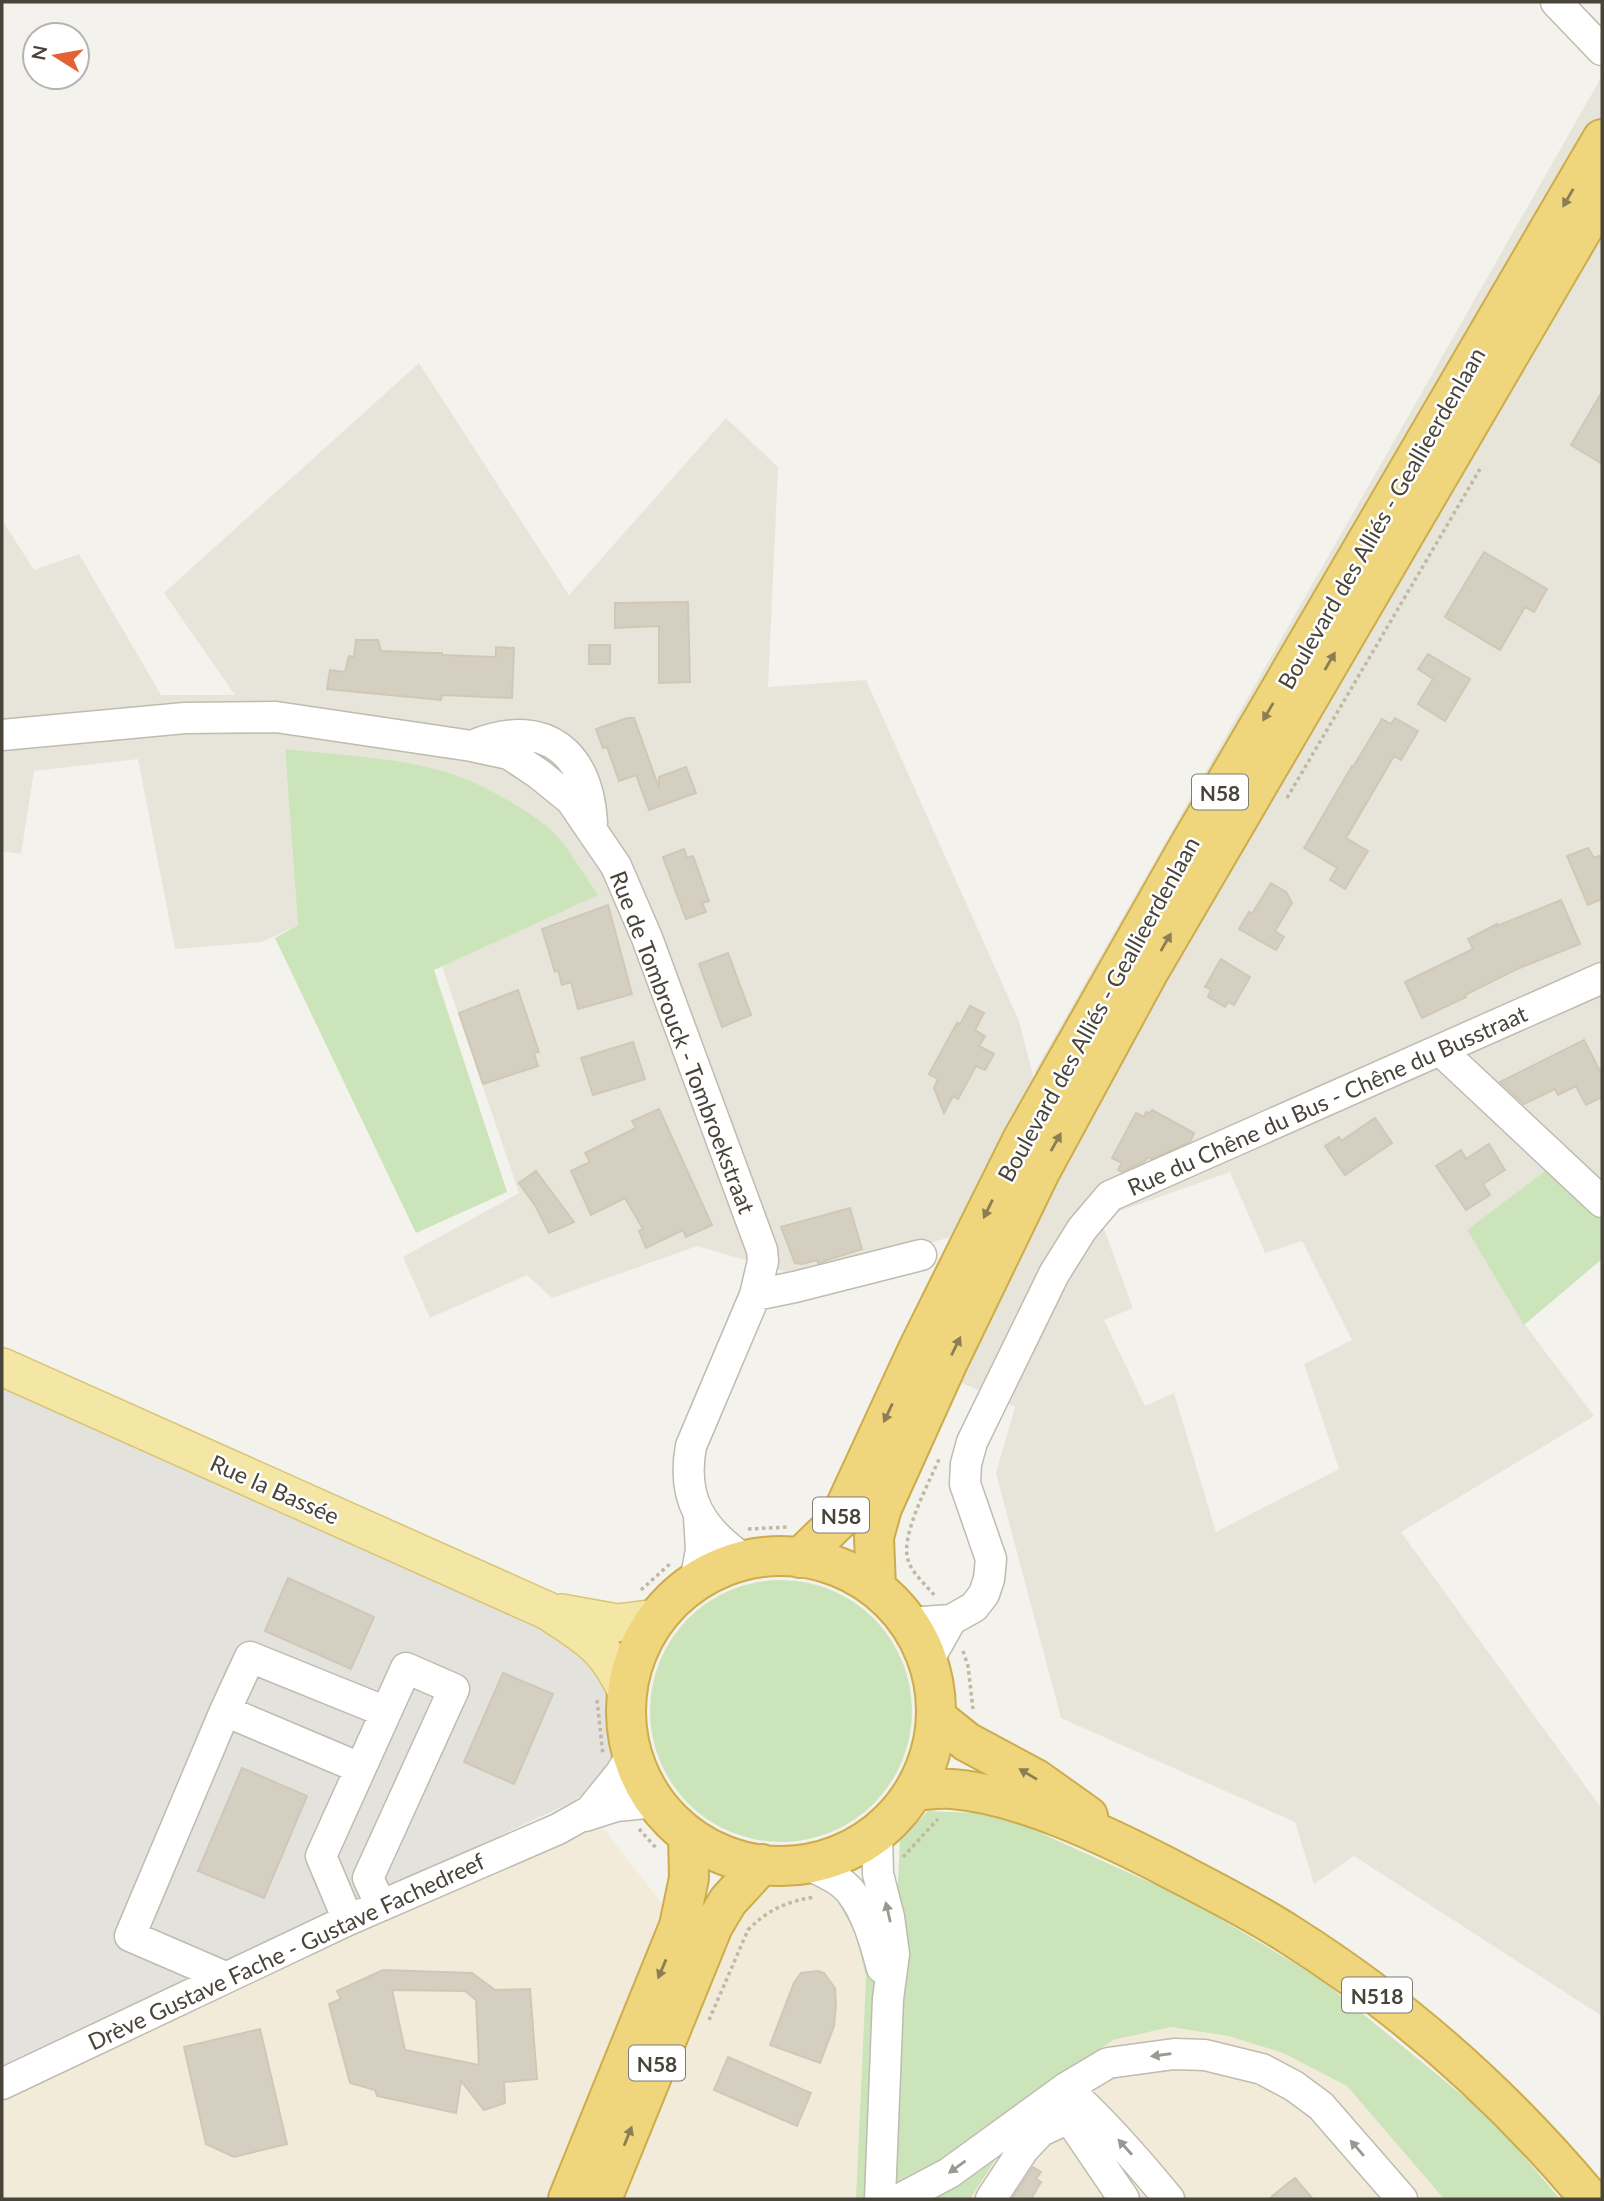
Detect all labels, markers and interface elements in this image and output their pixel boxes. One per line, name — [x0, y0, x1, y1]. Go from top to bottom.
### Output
north arrow — [21, 21, 91, 91]
text: N — [26, 43, 52, 62]
one-way arrow — [1562, 188, 1574, 207]
street label: Boulevard des Alliés - Geallieerdenlaan — [1271, 342, 1491, 694]
one-way arrow — [1324, 652, 1336, 671]
one-way arrow — [1261, 702, 1274, 721]
road number: N58 — [1192, 774, 1248, 810]
street label: Boulevard des Alliés - Geallieerdenlaan — [991, 832, 1205, 1186]
street label: Rue de Tombrouck - Tombroekstraat — [605, 867, 762, 1218]
one-way arrow — [1160, 933, 1172, 952]
street label: Rue du Chêne du Bus - Chêne du Busstraat — [1123, 999, 1532, 1201]
one-way arrow — [1051, 1132, 1062, 1152]
one-way arrow — [982, 1199, 993, 1219]
one-way arrow — [950, 1336, 962, 1356]
one-way arrow — [883, 1403, 894, 1423]
street label: Rue la Bassée — [206, 1448, 344, 1530]
road number: N58 — [813, 1498, 869, 1532]
one-way arrow — [1019, 1768, 1038, 1780]
street label: Drève Gustave Fache - Gustave Fachedreef — [83, 1847, 489, 2055]
one-way arrow — [882, 1901, 893, 1923]
one-way arrow — [656, 1959, 667, 1980]
road number: N518 — [1342, 1978, 1412, 2012]
road number: N58 — [629, 2046, 685, 2080]
one-way arrow — [1150, 2050, 1172, 2061]
one-way arrow — [622, 2125, 633, 2146]
one-way arrow — [1117, 2138, 1133, 2156]
one-way arrow — [1350, 2139, 1365, 2156]
one-way arrow — [948, 2159, 966, 2173]

